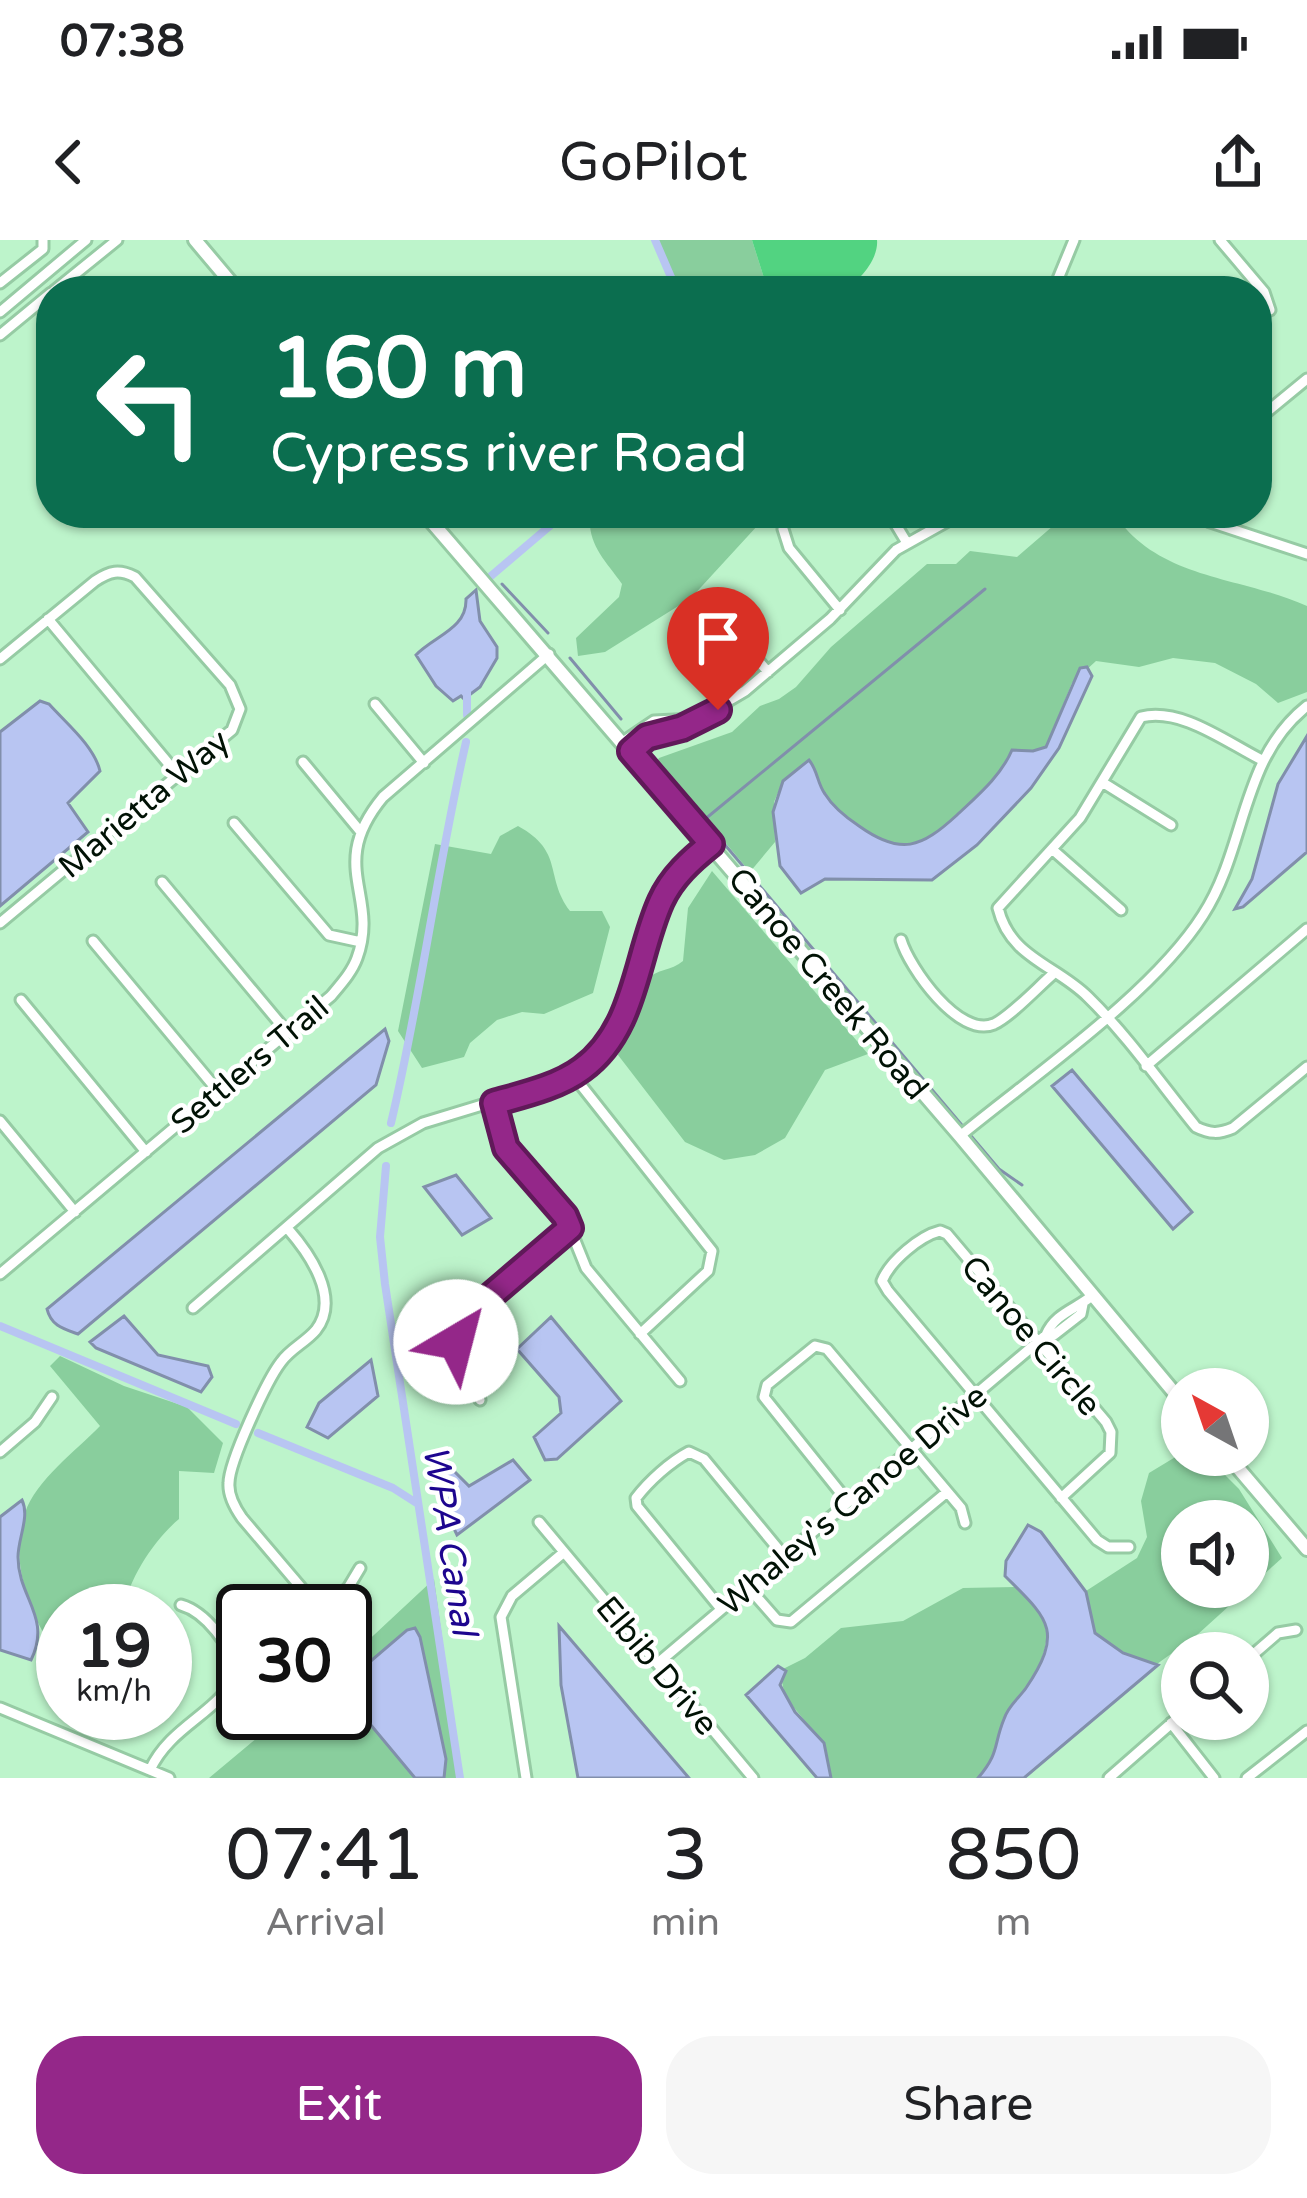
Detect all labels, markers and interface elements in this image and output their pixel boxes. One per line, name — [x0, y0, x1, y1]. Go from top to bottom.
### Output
text: 07:38 — [60, 15, 185, 69]
icon: back — [36, 129, 102, 195]
icon: share — [1205, 129, 1271, 195]
text: GoPilot — [559, 130, 748, 195]
text: 160 m — [270, 319, 527, 420]
icon: left — [72, 324, 228, 480]
text: Cypress river Road — [270, 421, 748, 486]
pin — [667, 587, 769, 710]
icon: arrive — [685, 605, 751, 671]
street label: Marietta Way — [51, 722, 237, 887]
street label: Canoe Creek Road — [720, 860, 936, 1108]
street label: Settlers Trail — [163, 988, 337, 1142]
street label: Canoe Circle — [953, 1248, 1109, 1424]
position arrow — [393, 1279, 519, 1405]
north arrow — [1161, 1368, 1269, 1476]
map controls — [1161, 1368, 1269, 1740]
street label: Whaley's Canoe Drive — [711, 1376, 995, 1624]
water label: WPA Canal — [413, 1442, 486, 1642]
button: sound — [1161, 1500, 1269, 1608]
speed limit sign: 30 — [216, 1584, 372, 1740]
street label: Elbib Drive — [588, 1589, 726, 1743]
text: 19 — [76, 1611, 152, 1683]
button: search — [1161, 1632, 1269, 1740]
text: km/h — [76, 1673, 152, 1710]
text: 07:41 — [226, 1813, 425, 1900]
text: 3 — [663, 1813, 708, 1900]
text: 850 — [946, 1813, 1081, 1900]
text: Arrival — [265, 1899, 386, 1946]
text: min — [651, 1899, 720, 1946]
text: m — [996, 1899, 1031, 1946]
button: Exit — [36, 2036, 642, 2174]
button: Share — [666, 2036, 1271, 2174]

